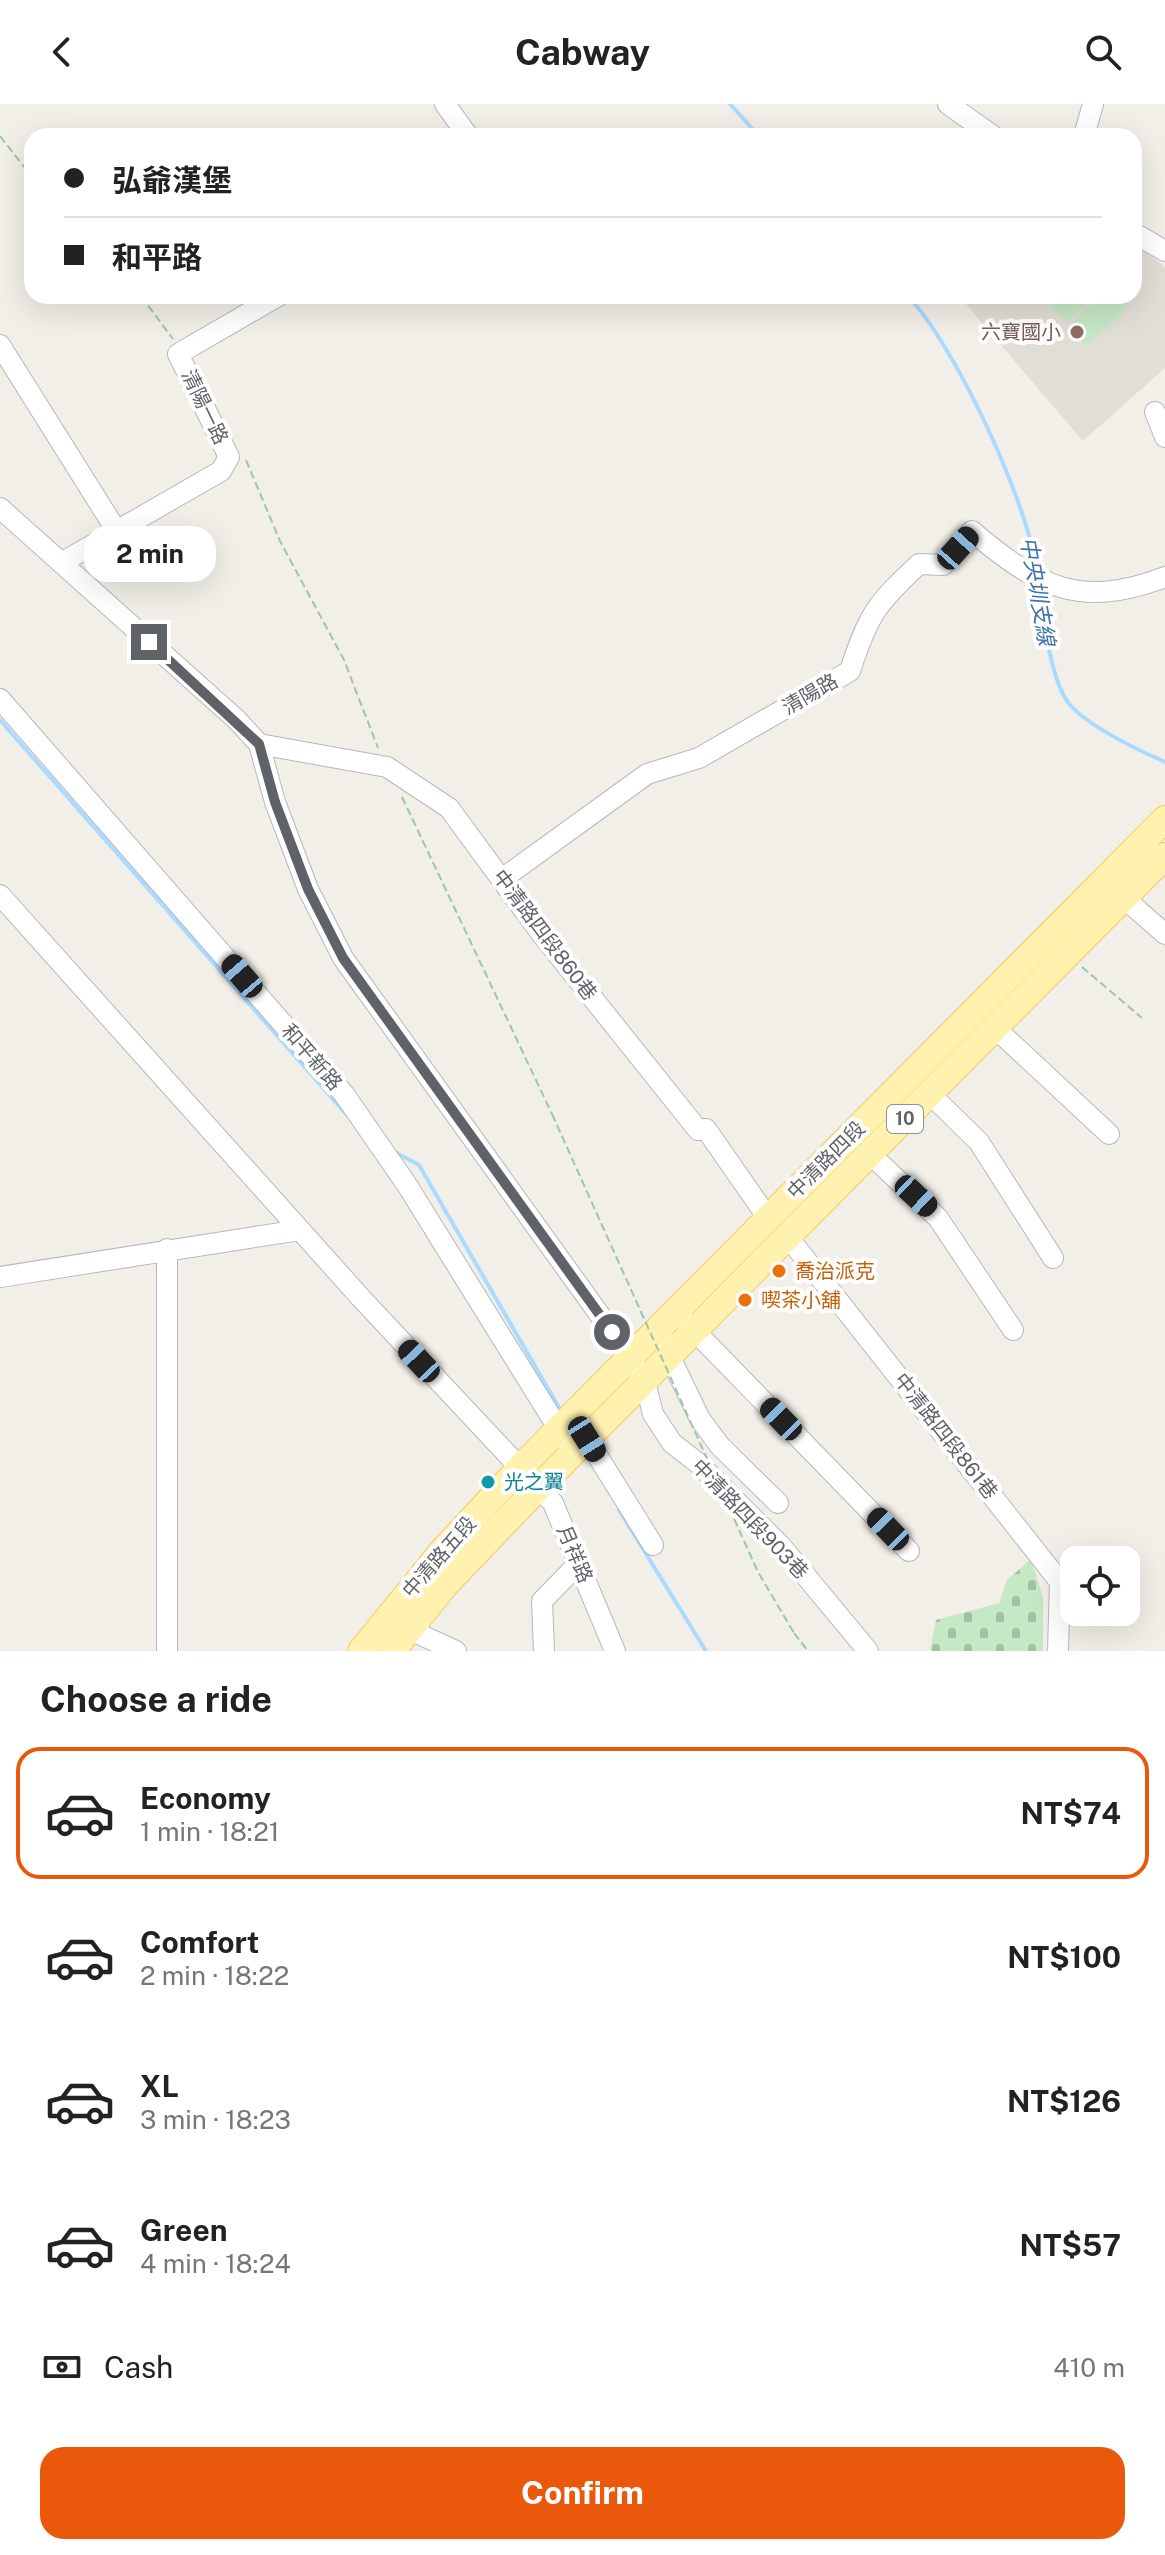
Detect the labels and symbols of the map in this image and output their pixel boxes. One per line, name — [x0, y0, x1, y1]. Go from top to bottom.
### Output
place label: 六寶國小 — [981, 320, 1061, 344]
marker: 六寶國小 — [1068, 323, 1086, 341]
street label: 清陽一路 — [177, 366, 233, 448]
car — [933, 522, 983, 574]
callout: 2 min — [83, 526, 215, 582]
water label: 中央圳支線 — [1016, 535, 1061, 650]
route end — [131, 624, 167, 660]
street label: 清陽路 — [778, 669, 842, 719]
street label: 中清路四段860巷 — [488, 865, 602, 1005]
car — [217, 950, 267, 1002]
street label: 和平新路 — [277, 1019, 347, 1095]
road number: 10 — [887, 1105, 923, 1133]
street label: 中清路四段 — [782, 1116, 870, 1204]
car — [890, 1171, 942, 1221]
place label: 喬治派克 — [795, 1259, 875, 1283]
marker: 喬治派克 — [770, 1262, 788, 1280]
place label: 喫茶小舖 — [761, 1288, 841, 1312]
marker: 喫茶小舖 — [736, 1291, 754, 1309]
route start — [594, 1314, 630, 1350]
car — [394, 1335, 444, 1387]
street label: 中清路四段861巷 — [889, 1368, 1003, 1504]
car — [756, 1393, 806, 1445]
car — [564, 1412, 610, 1466]
street label: 中清路四段903巷 — [687, 1454, 813, 1584]
place label: 光之翼 — [504, 1470, 564, 1494]
marker: 光之翼 — [479, 1473, 497, 1491]
car — [863, 1503, 913, 1555]
street label: 中清路五段 — [397, 1511, 481, 1603]
street label: 月祥路 — [552, 1522, 598, 1586]

